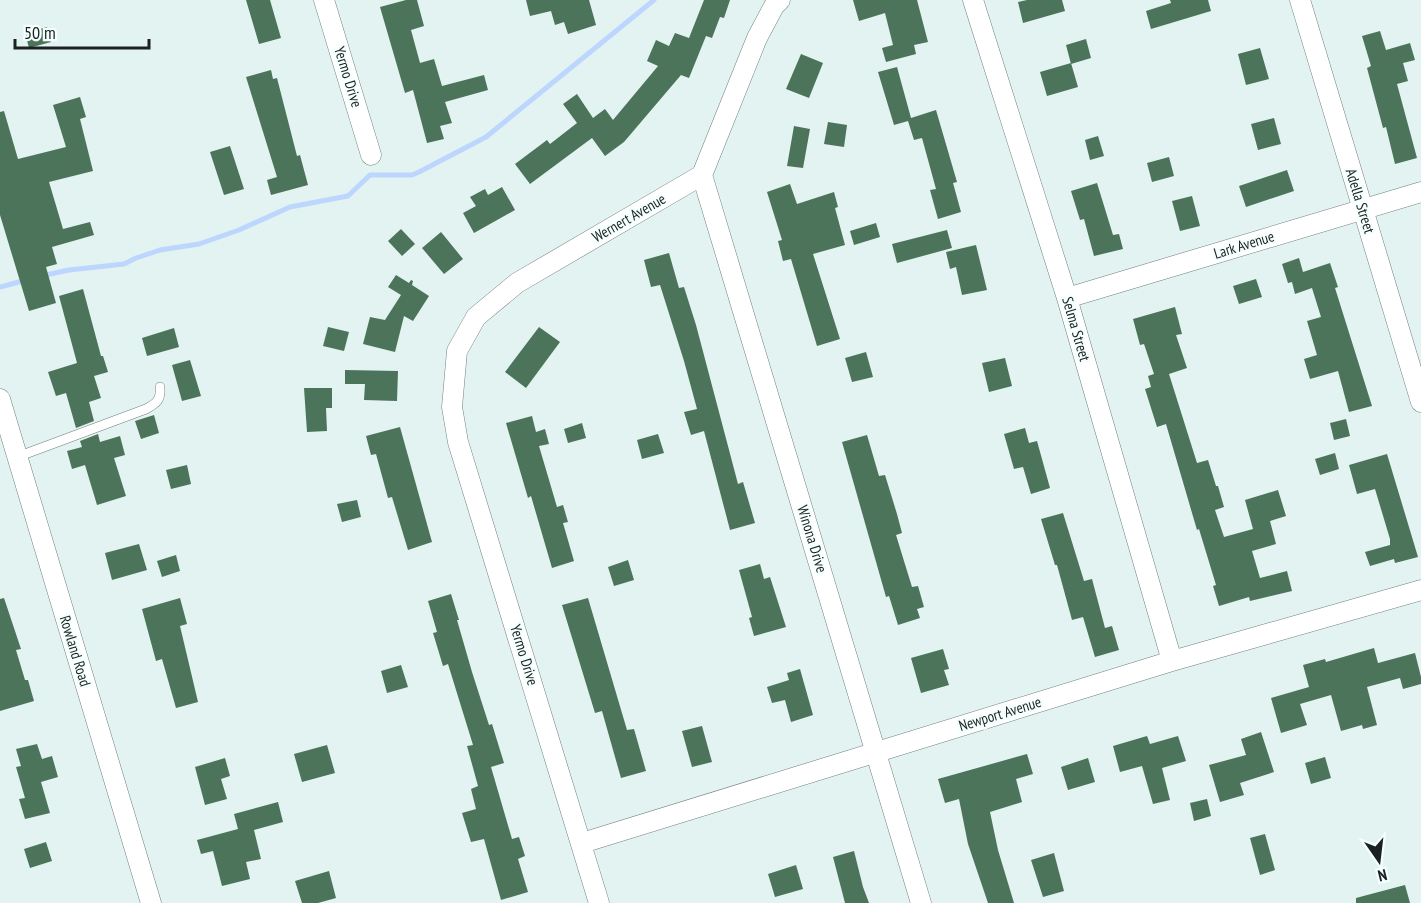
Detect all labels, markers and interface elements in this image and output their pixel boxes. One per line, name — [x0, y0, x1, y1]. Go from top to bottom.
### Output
scale bar — [15, 12, 148, 50]
text: 50 m — [24, 21, 56, 44]
street label: Yermo Drive — [330, 44, 367, 110]
street label: Adella Street — [1342, 166, 1379, 236]
street label: Wernert Avenue — [589, 189, 669, 246]
street label: Lark Avenue — [1211, 226, 1276, 263]
street label: Selma Street — [1058, 294, 1095, 363]
street label: Winona Drive — [793, 503, 832, 575]
street label: Rowland Road — [56, 613, 95, 689]
street label: Yermo Drive — [506, 622, 543, 688]
street label: Newport Avenue — [956, 692, 1043, 735]
north arrow — [1349, 831, 1409, 891]
text: N — [1376, 865, 1389, 886]

